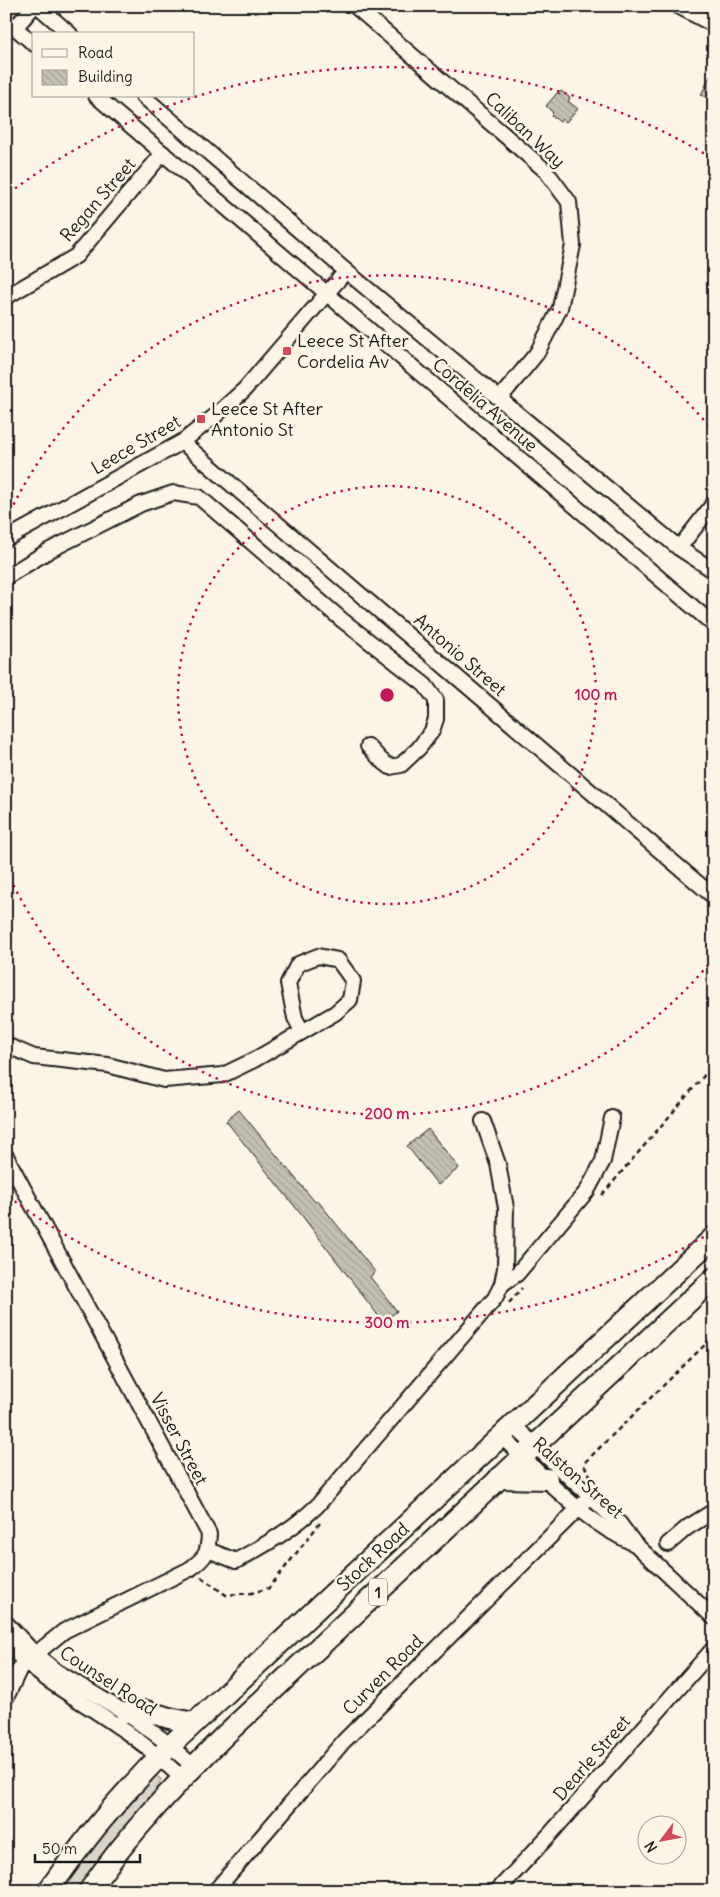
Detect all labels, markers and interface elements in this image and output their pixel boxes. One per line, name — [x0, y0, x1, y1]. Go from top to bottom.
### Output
legend — [32, 32, 195, 98]
text: Road — [78, 43, 113, 62]
text: Building — [78, 67, 133, 86]
street label: Caliban Way — [481, 87, 570, 173]
street label: Regan Street — [55, 153, 140, 246]
place label: Leece St After Cordelia Av — [297, 329, 409, 373]
marker: Leece St After Cordelia Av — [281, 345, 293, 357]
street label: Cordelia Avenue — [428, 353, 543, 457]
place label: Leece St After Antonio St — [211, 397, 323, 441]
street label: Leece Street — [87, 410, 185, 479]
marker: Leece St After Antonio St — [195, 413, 207, 425]
street label: Antonio Street — [409, 608, 511, 701]
text: 100 m — [575, 685, 617, 704]
centre of rings — [378, 686, 396, 704]
text: 200 m — [365, 1104, 409, 1123]
text: 300 m — [365, 1313, 410, 1332]
street label: Visser Street — [146, 1389, 213, 1489]
street label: Ralston Street — [528, 1432, 628, 1523]
street label: Stock Road — [332, 1517, 414, 1596]
road number: 1 — [369, 1578, 387, 1605]
street label: Curven Road — [337, 1629, 428, 1720]
street label: Counsel Road — [55, 1641, 161, 1721]
street label: Dearle Street — [548, 1710, 635, 1805]
north arrow — [638, 1814, 688, 1864]
scale bar — [35, 1832, 140, 1864]
text: N — [641, 1838, 661, 1856]
text: 50 m — [42, 1839, 77, 1858]

